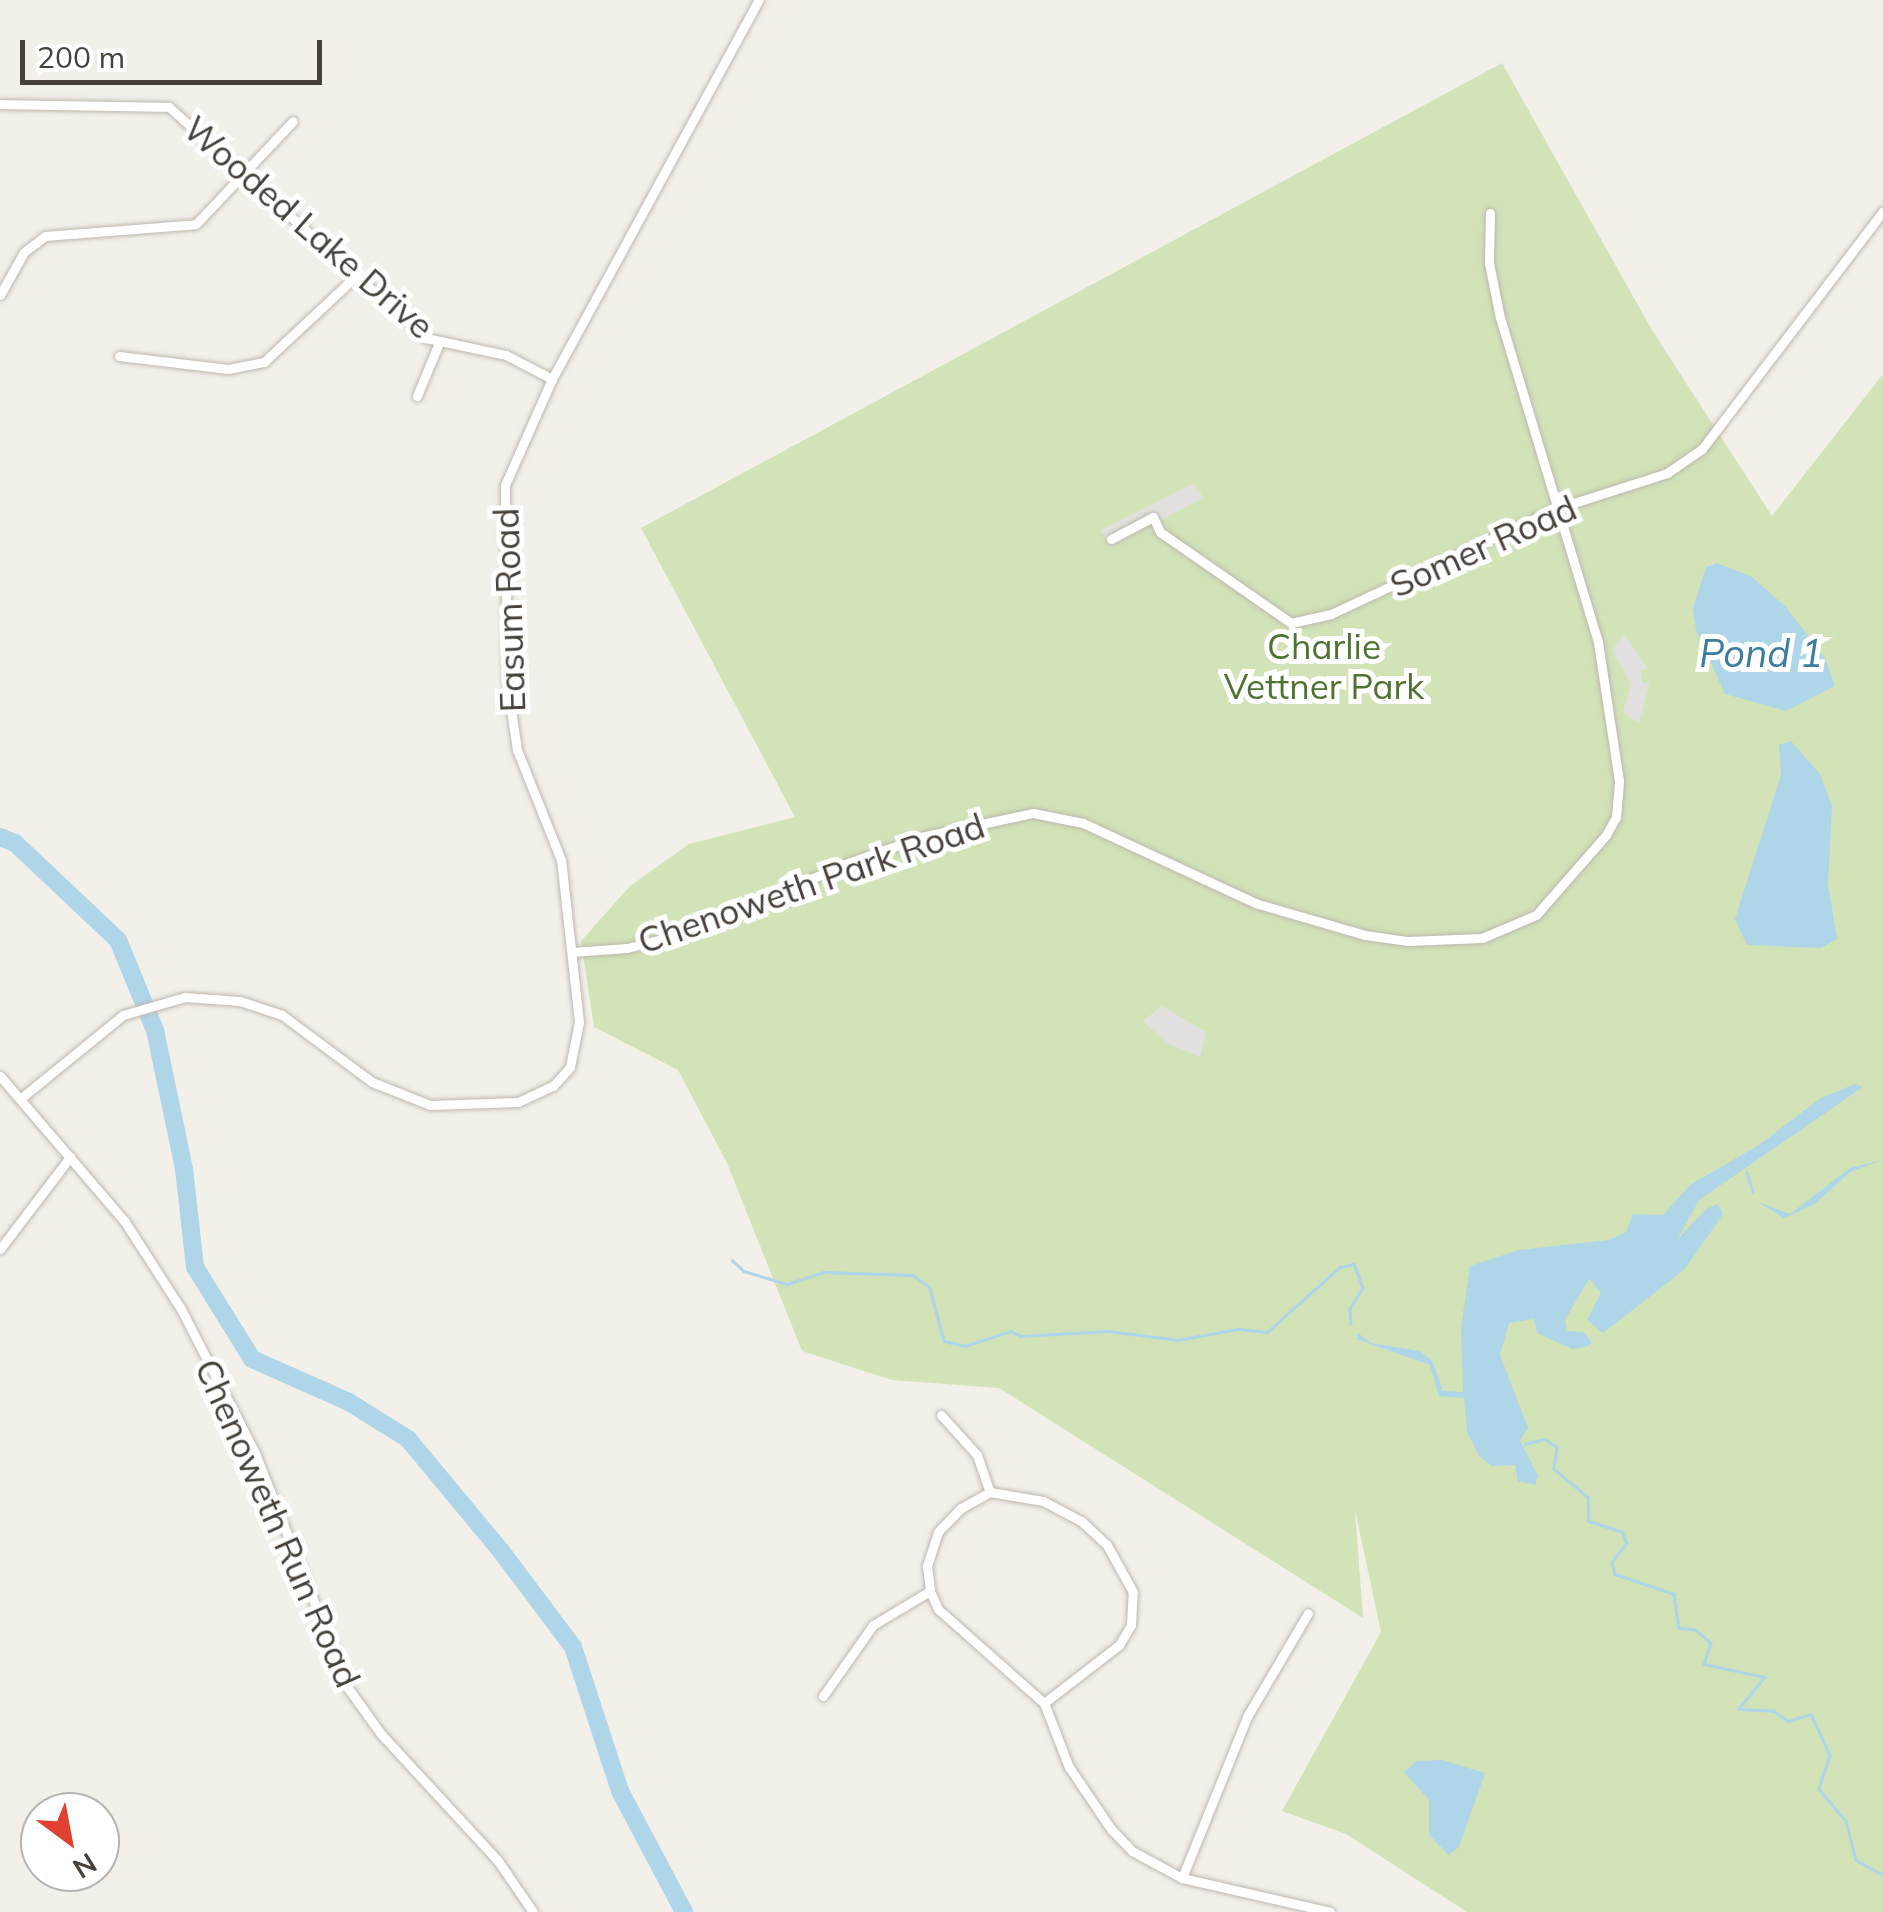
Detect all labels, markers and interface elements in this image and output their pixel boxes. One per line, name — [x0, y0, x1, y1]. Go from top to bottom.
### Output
scale bar — [25, 20, 328, 82]
text: 200 m — [37, 38, 125, 76]
street label: Wooded Lake Drive — [175, 107, 443, 347]
street label: Somer Road — [1383, 486, 1583, 606]
street label: Easum Road — [484, 507, 534, 713]
park label: Charlie Vettner Park — [1224, 625, 1424, 707]
water label: Pond 1 — [1699, 631, 1823, 677]
street label: Chenoweth Park Road — [632, 804, 990, 962]
street label: Chenoweth Run Road — [187, 1352, 369, 1694]
north arrow — [20, 1792, 120, 1892]
text: N — [67, 1846, 103, 1887]

